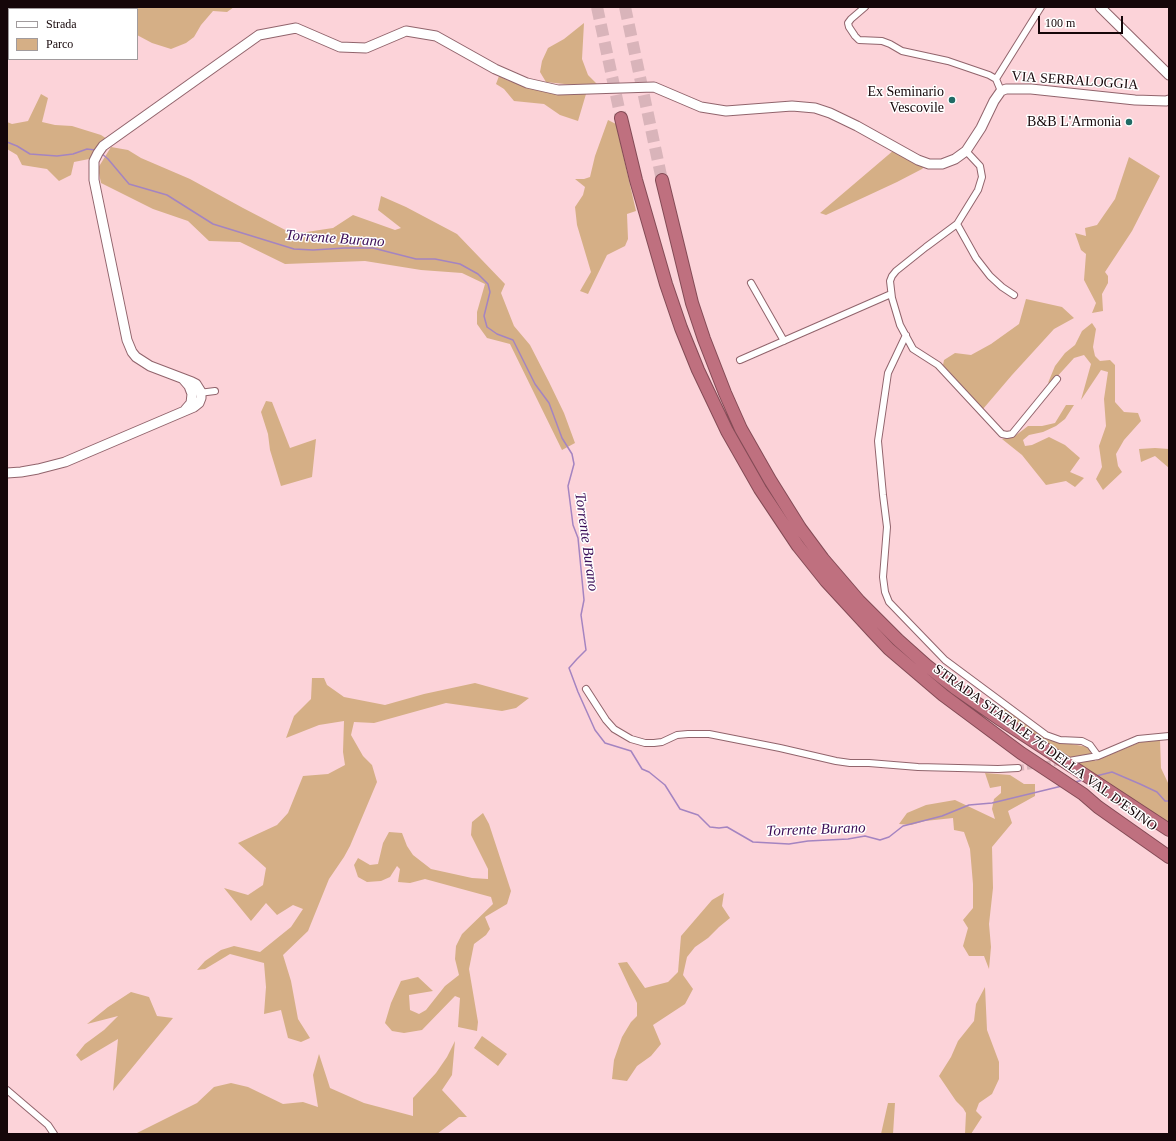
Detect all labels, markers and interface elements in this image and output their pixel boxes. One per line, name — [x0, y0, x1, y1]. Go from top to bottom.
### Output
legend — [8, 8, 138, 60]
scale bar — [1040, 8, 1125, 34]
text: 100 m — [1045, 16, 1075, 30]
text: Strada — [46, 17, 77, 31]
text: Parco — [46, 37, 73, 51]
street label: VIA SERRALOGGIA — [1011, 68, 1139, 94]
place label: Ex Seminario Vescovile — [867, 84, 944, 116]
marker: Ex Seminario Vescovile — [947, 95, 957, 105]
place label: B&B L'Armonia — [1027, 114, 1121, 130]
marker: B&B L'Armonia — [1124, 117, 1134, 127]
water label: Torrente Burano — [285, 227, 385, 251]
water label: Torrente Burano — [570, 492, 602, 592]
street label: STRADA STATALE 76 DELLA VAL D'ESINO — [930, 661, 1160, 835]
water label: Torrente Burano — [766, 819, 866, 841]

